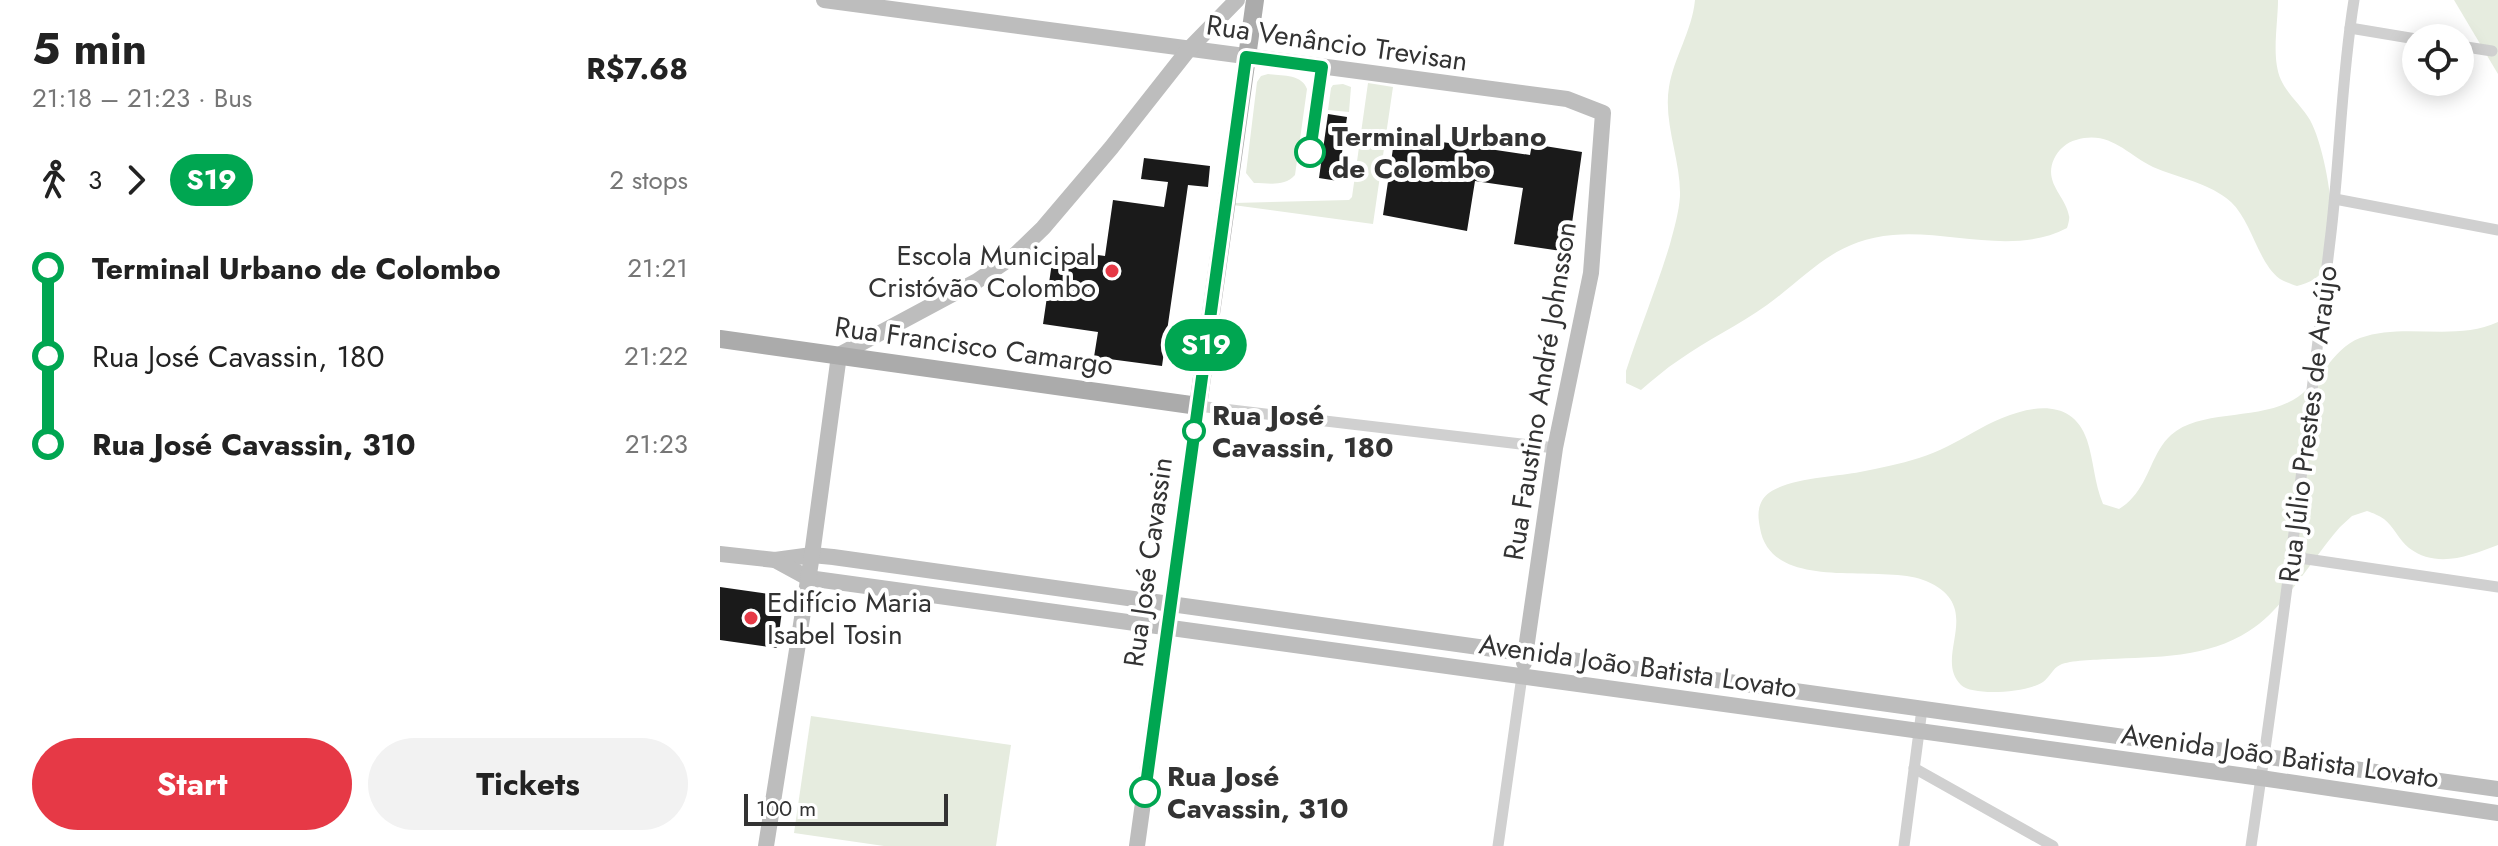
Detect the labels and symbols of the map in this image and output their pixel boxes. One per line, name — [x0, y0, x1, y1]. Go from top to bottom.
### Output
street label: Rua Venâncio Trevisan — [1204, 4, 1470, 82]
place label: Terminal Urbano de Colombo — [1332, 116, 1546, 189]
marker: Terminal Urbano de Colombo — [1295, 137, 1325, 167]
street label: Rua Faustino André Johnsson — [1493, 219, 1587, 563]
place label: Escola Municipal Cristóvão Colombo — [868, 235, 1096, 308]
marker: Escola Municipal Cristóvão Colombo — [1103, 262, 1121, 280]
street label: Rua Júlio Prestes de Araújo — [2268, 263, 2348, 585]
street label: Rua Francisco Camargo — [832, 306, 1116, 386]
line badge: S19 — [1160, 319, 1252, 371]
place label: Rua José Cavassin, 180 — [1212, 395, 1394, 468]
marker: Rua José Cavassin, 180 — [1183, 420, 1205, 442]
street label: Rua José Cavassin — [1113, 455, 1183, 669]
place label: Edifício Maria Isabel Tosin — [767, 582, 932, 655]
marker: Edifício Maria Isabel Tosin — [742, 609, 760, 627]
street label: Avenida João Batista Lovato — [1476, 623, 1800, 709]
street label: Avenida João Batista Lovato — [2118, 713, 2442, 799]
place label: Rua José Cavassin, 310 — [1167, 756, 1348, 829]
marker: Rua José Cavassin, 310 — [1130, 777, 1160, 807]
scale bar — [744, 790, 948, 826]

